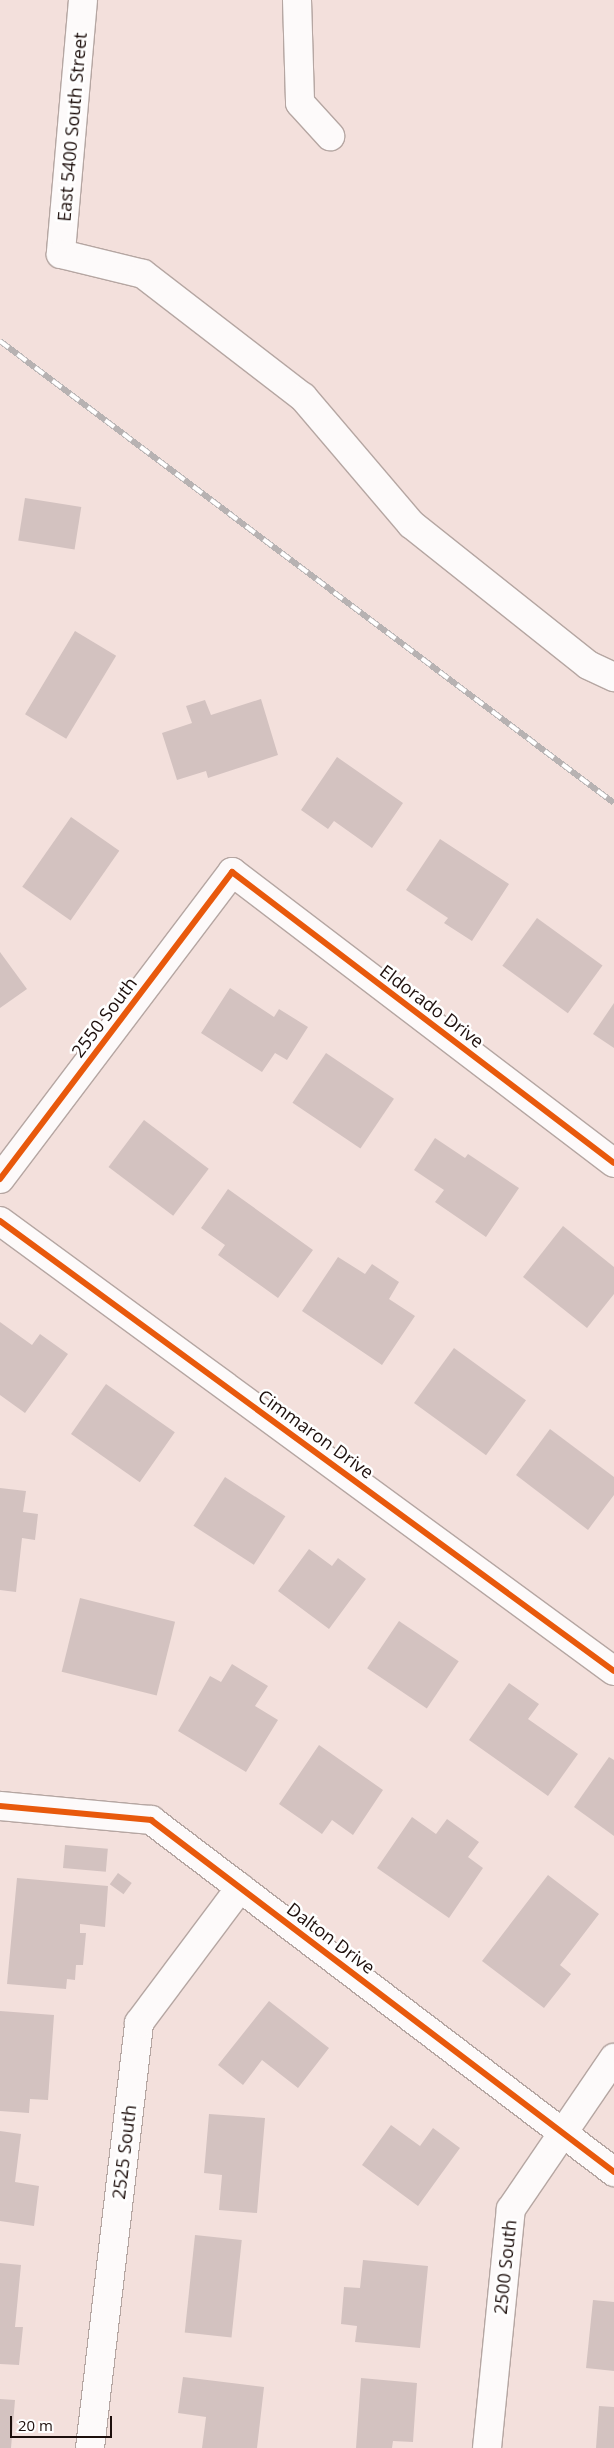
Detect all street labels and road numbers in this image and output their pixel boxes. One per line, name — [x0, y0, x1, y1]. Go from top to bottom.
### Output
street label: East 5400 South Street — [53, 32, 91, 222]
street label: Eldorado Drive — [376, 960, 488, 1052]
street label: 2550 South — [67, 973, 141, 1061]
street label: Cimmaron Drive — [254, 1385, 378, 1483]
street label: Dalton Drive — [283, 1898, 379, 1978]
street label: 2525 South — [107, 2104, 141, 2200]
street label: 2500 South — [489, 2219, 521, 2315]

